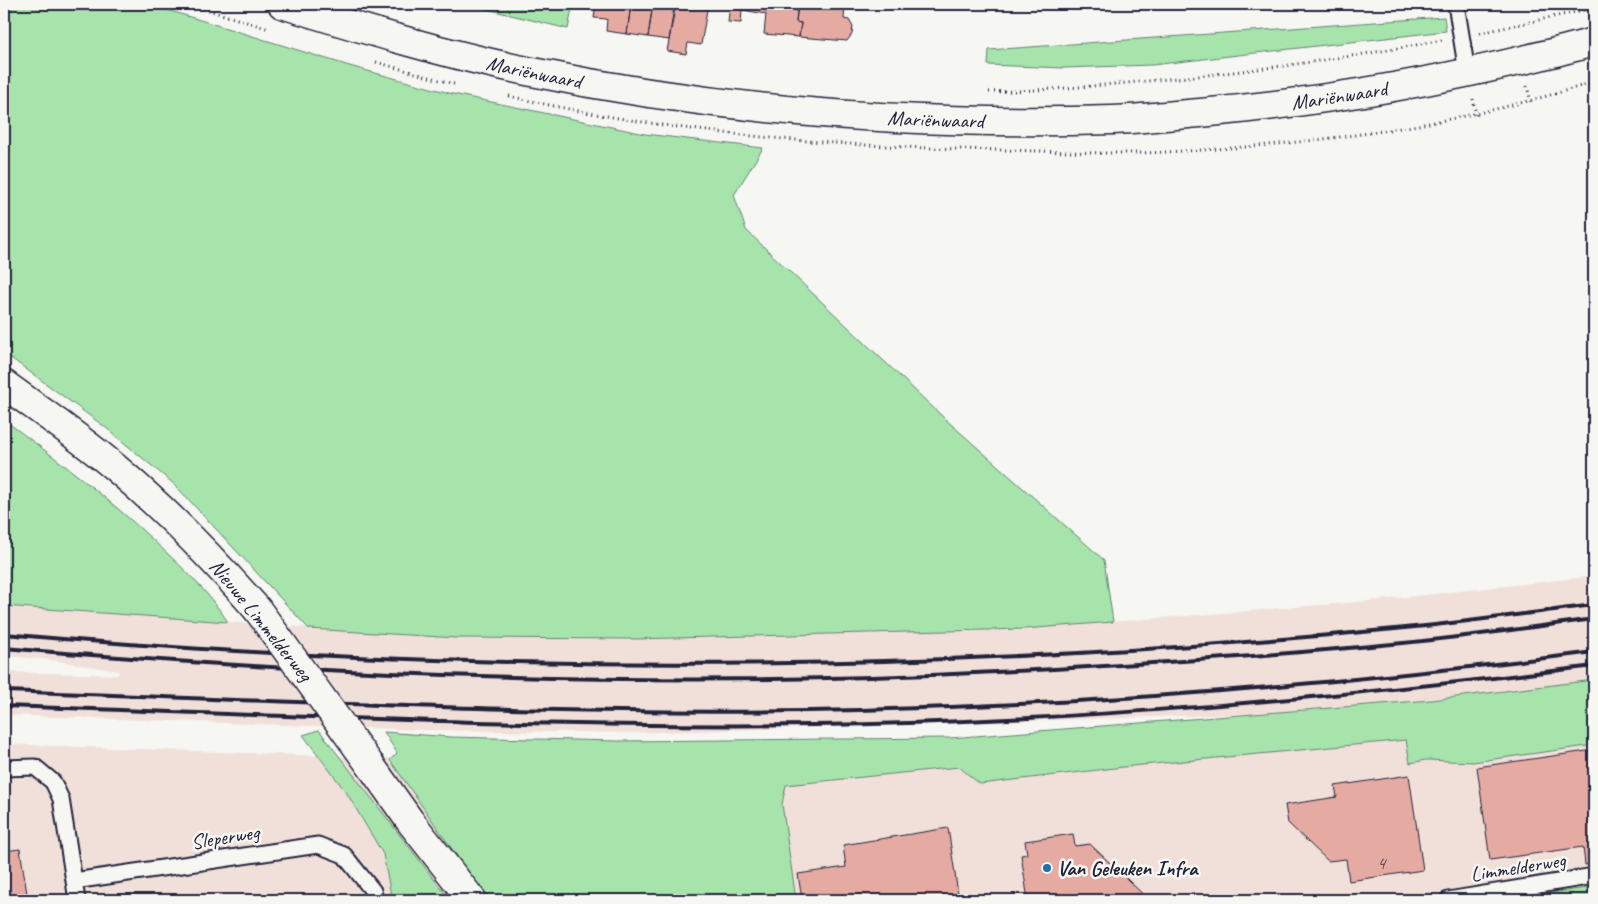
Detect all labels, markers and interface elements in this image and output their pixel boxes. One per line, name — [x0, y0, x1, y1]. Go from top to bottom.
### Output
street label: Mariënwaard — [484, 49, 587, 95]
street label: Mariënwaard — [1290, 75, 1393, 116]
street label: Mariënwaard — [887, 104, 988, 134]
street label: Nieuwe Limmelderweg — [204, 554, 319, 688]
street label: Sleperweg — [189, 819, 262, 855]
street label: Limmelderweg — [1469, 846, 1569, 887]
house number: 4 — [1377, 851, 1388, 875]
place label: Van Geleuken Infra — [1057, 855, 1199, 881]
marker: Van Geleuken Infra — [1041, 862, 1053, 874]

